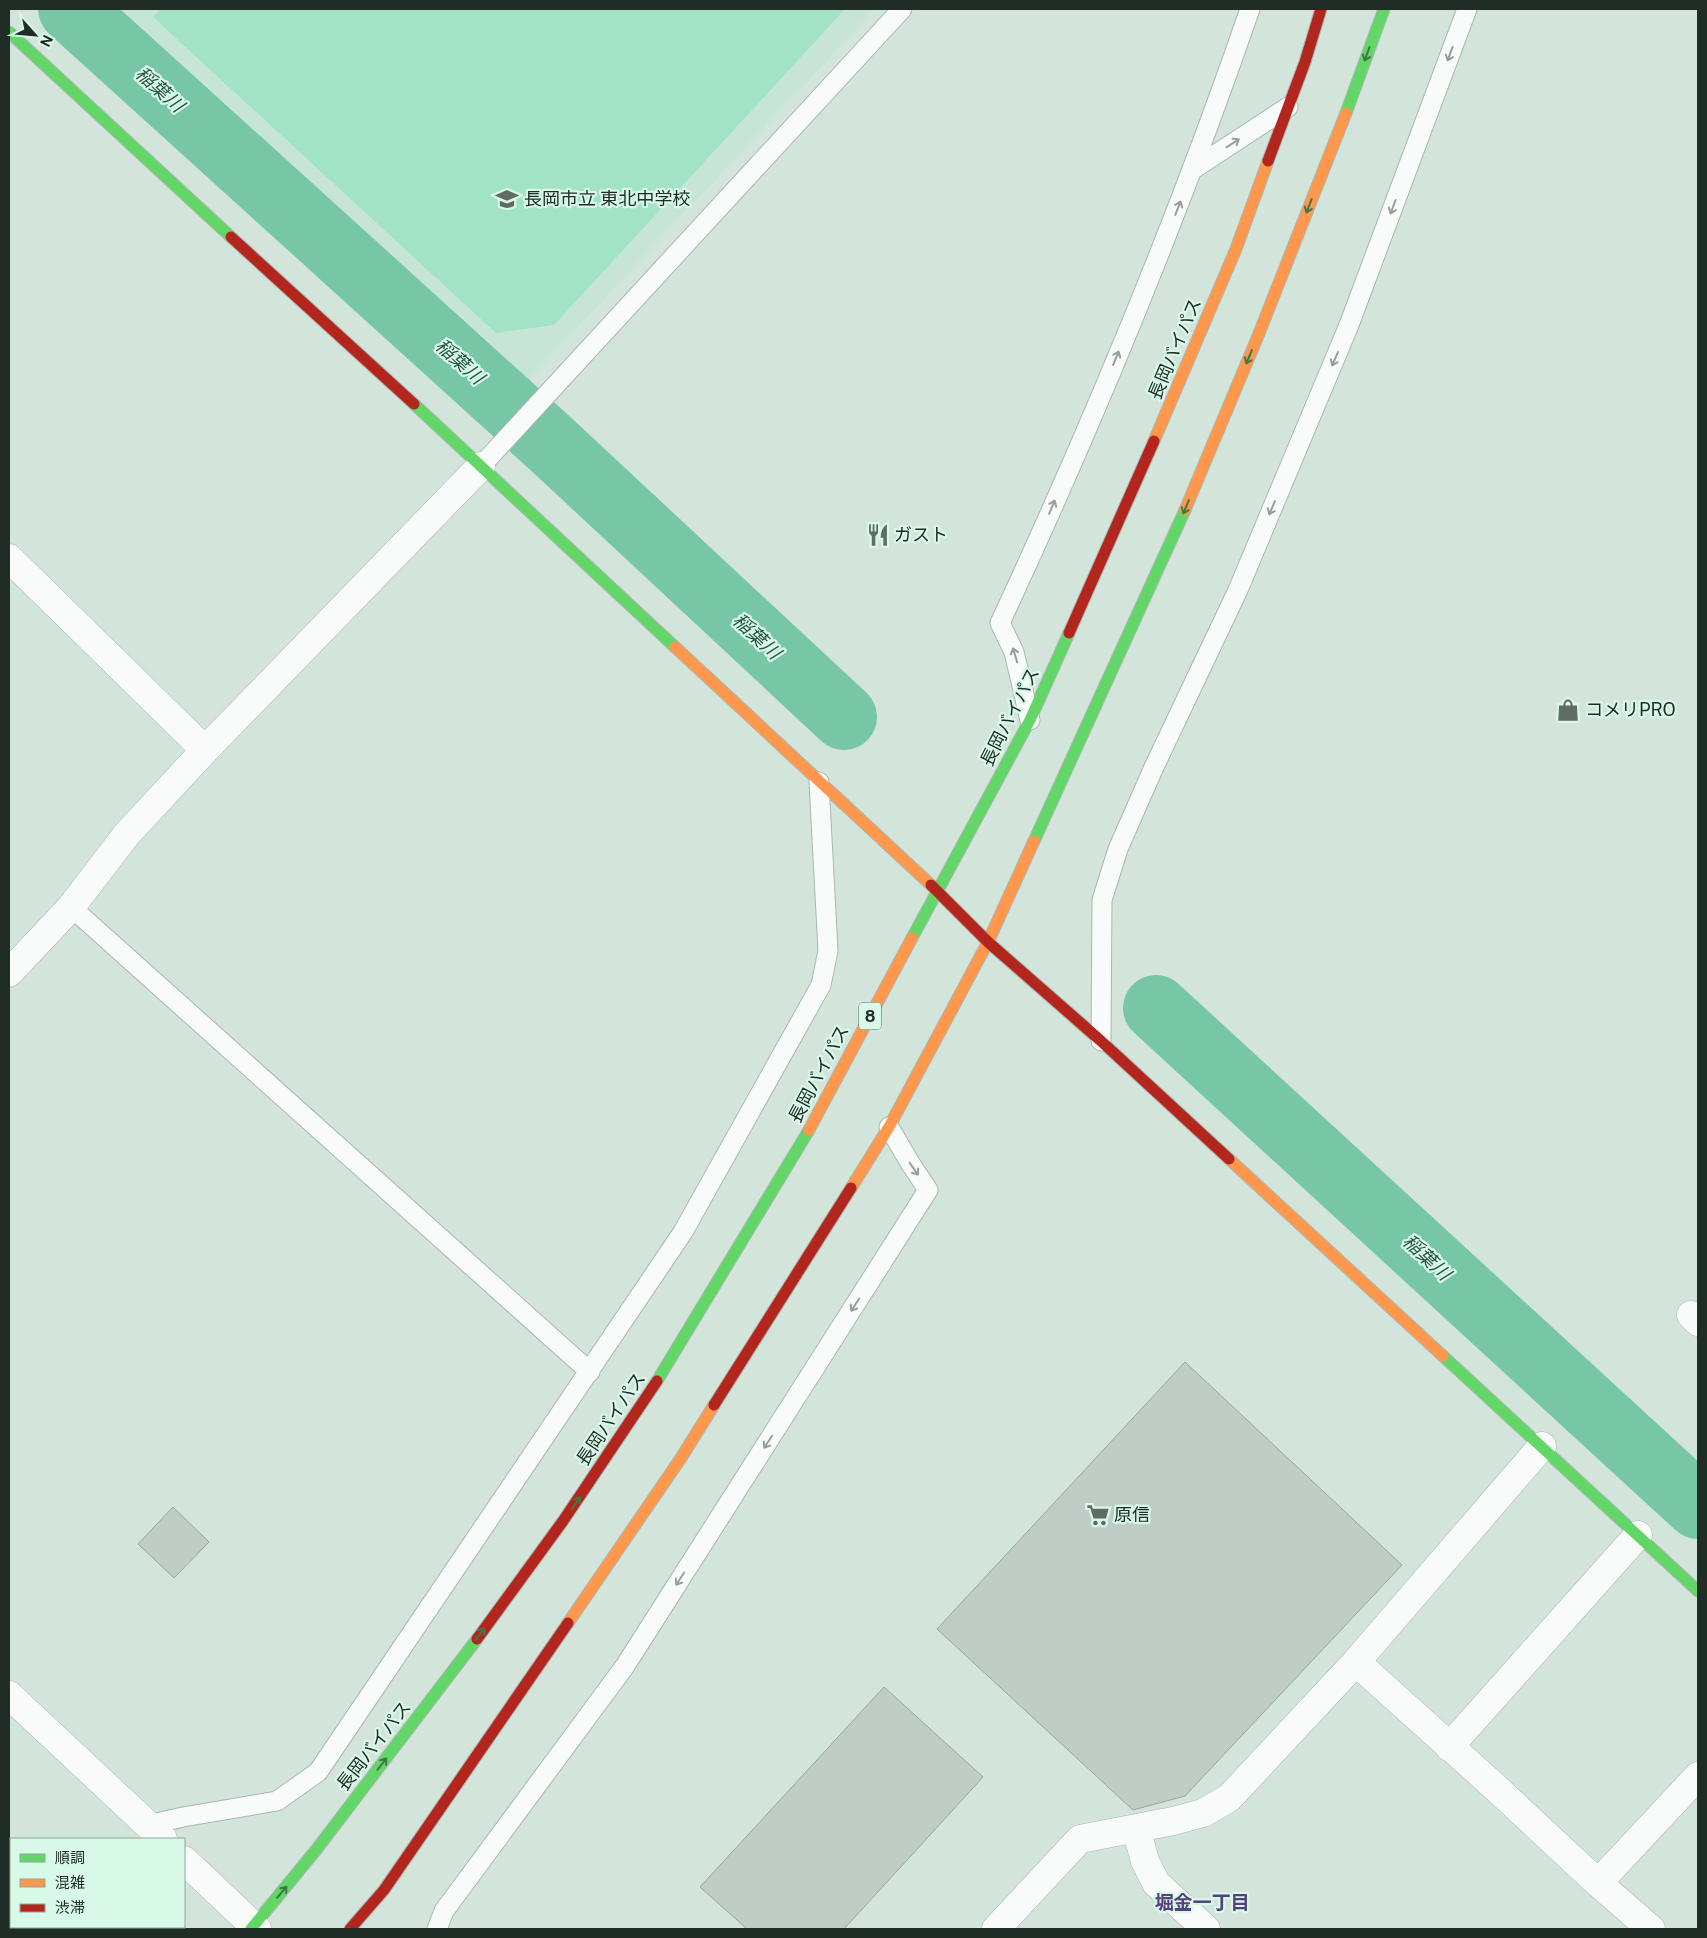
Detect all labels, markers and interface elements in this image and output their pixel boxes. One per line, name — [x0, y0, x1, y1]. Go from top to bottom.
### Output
north arrow — [10, 10, 60, 60]
text: N — [37, 32, 56, 49]
one-way arrow — [1445, 46, 1454, 62]
one-way arrow — [1362, 47, 1371, 62]
water label: 稲葉川 — [131, 62, 190, 118]
one-way arrow — [1226, 138, 1240, 148]
school or university icon: 長岡市立 東北中学校 — [494, 186, 520, 212]
place label: 長岡市立 東北中学校 — [524, 188, 690, 209]
one-way arrow — [1304, 198, 1314, 213]
one-way arrow — [1388, 199, 1397, 214]
one-way arrow — [1174, 200, 1183, 216]
street label: 長岡バイパス — [1144, 295, 1205, 402]
water label: 稲葉川 — [431, 334, 490, 390]
one-way arrow — [1244, 349, 1254, 364]
one-way arrow — [1112, 351, 1122, 366]
one-way arrow — [1330, 351, 1339, 366]
one-way arrow — [1181, 499, 1190, 514]
one-way arrow — [1047, 500, 1057, 515]
one-way arrow — [1267, 500, 1276, 515]
restaurant icon: ガスト — [865, 522, 891, 548]
place label: ガスト — [894, 524, 948, 545]
water label: 稲葉川 — [729, 609, 787, 665]
one-way arrow — [1009, 648, 1019, 664]
street label: 長岡バイパス — [976, 664, 1043, 769]
shop icon: コメリPRO — [1555, 697, 1581, 723]
place label: コメリPRO — [1585, 699, 1676, 720]
road number: 8 — [859, 1002, 881, 1030]
street label: 長岡バイパス — [784, 1021, 853, 1126]
one-way arrow — [909, 1162, 919, 1176]
water label: 稲葉川 — [1399, 1230, 1457, 1286]
one-way arrow — [850, 1298, 860, 1312]
street label: 長岡バイパス — [572, 1368, 649, 1469]
one-way arrow — [762, 1435, 772, 1449]
one-way arrow — [570, 1496, 581, 1510]
supermarket icon: 原信 — [1085, 1502, 1111, 1528]
place label: 原信 — [1114, 1504, 1150, 1525]
one-way arrow — [675, 1572, 685, 1586]
one-way arrow — [475, 1627, 485, 1641]
street label: 長岡バイパス — [332, 1697, 415, 1795]
one-way arrow — [377, 1757, 387, 1771]
legend — [10, 1838, 185, 1928]
text: 順調 — [55, 1849, 85, 1866]
text: 混雑 — [55, 1874, 85, 1891]
one-way arrow — [276, 1885, 287, 1898]
district label: 堀金一丁目 — [1154, 1891, 1250, 1913]
text: 渋滞 — [55, 1899, 85, 1916]

